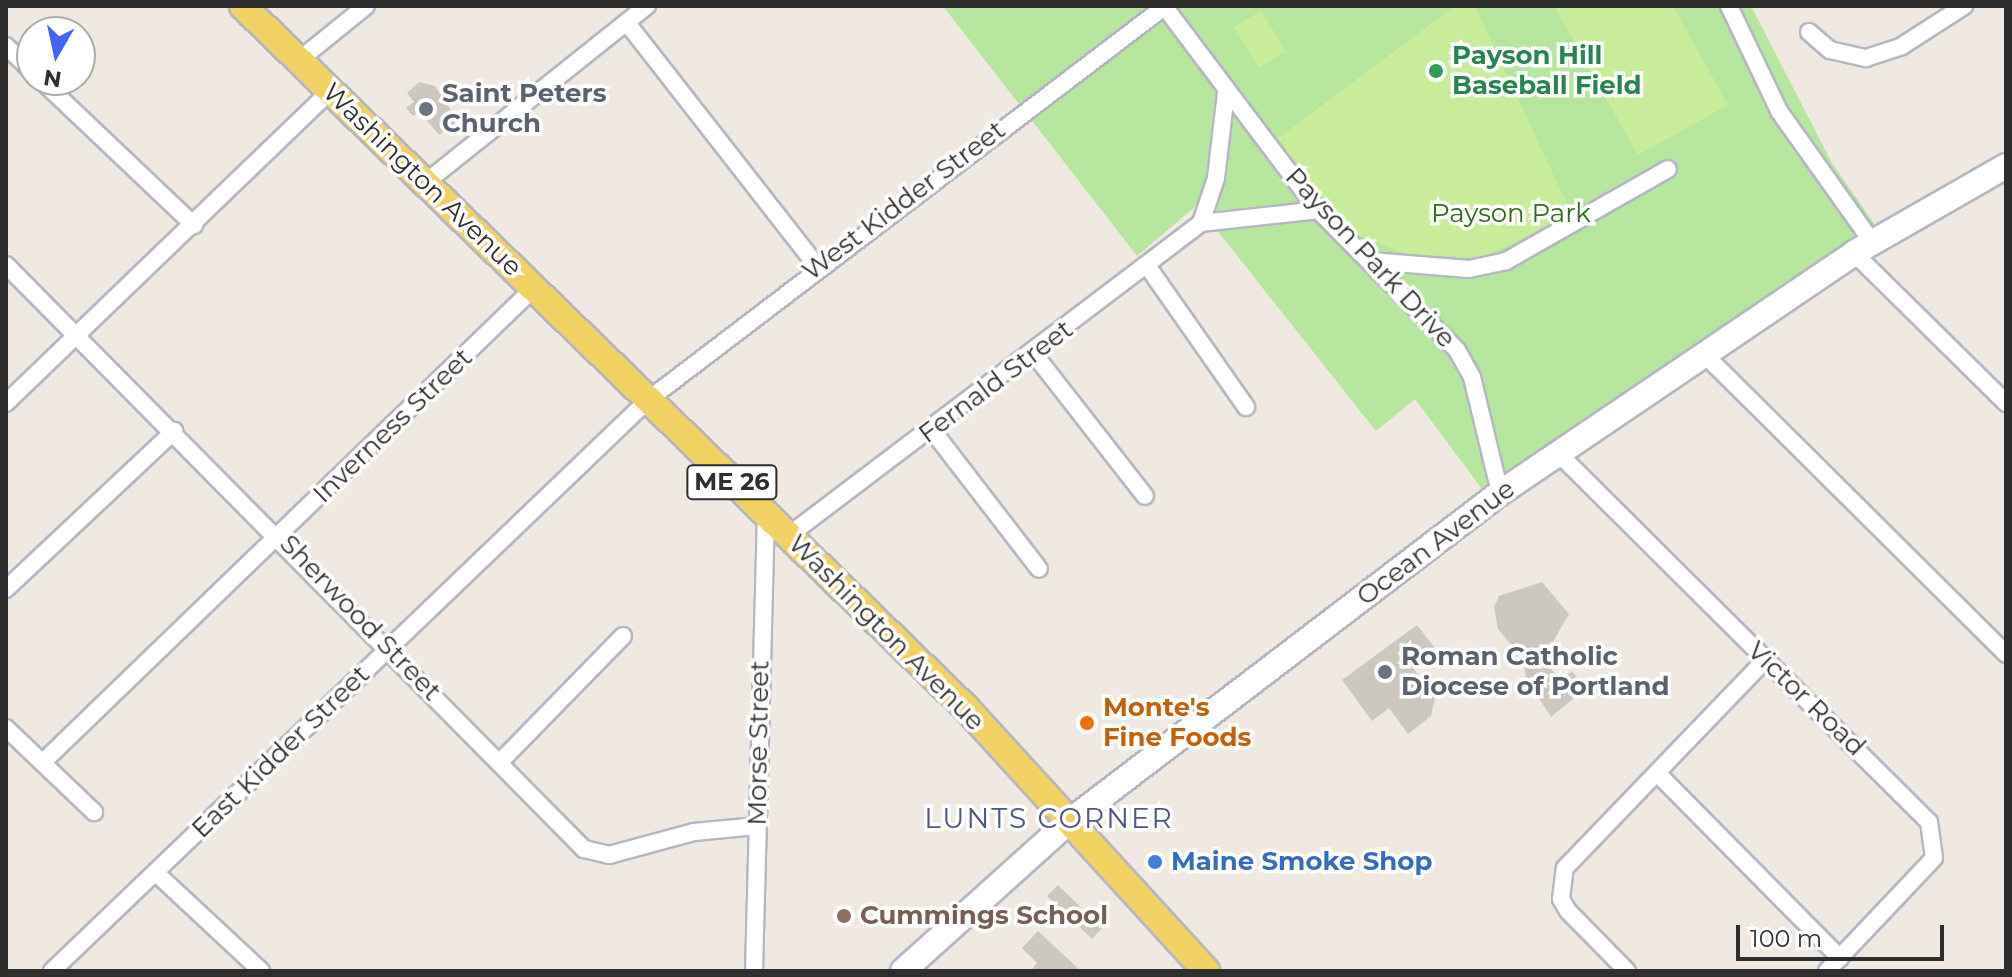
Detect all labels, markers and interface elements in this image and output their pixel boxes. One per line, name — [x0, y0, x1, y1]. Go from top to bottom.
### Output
north arrow — [16, 16, 96, 96]
place label: Payson Hill Baseball Field — [1452, 40, 1642, 102]
marker: Payson Hill Baseball Field — [1427, 62, 1445, 80]
text: N — [42, 63, 63, 93]
street label: Washington Avenue — [316, 77, 528, 283]
place label: Saint Peters Church — [442, 78, 607, 140]
marker: Saint Peters Church — [417, 100, 435, 118]
street label: West Kidder Street — [797, 115, 1011, 287]
street label: Payson Park Drive — [1279, 162, 1461, 354]
park label: Payson Park — [1431, 198, 1591, 230]
street label: Fernald Street — [913, 314, 1079, 450]
street label: Inverness Street — [307, 342, 479, 510]
road number: ME 26 — [686, 462, 778, 502]
street label: Ocean Avenue — [1351, 474, 1521, 612]
street label: Sherwood Street — [273, 529, 447, 707]
street label: Washington Avenue — [782, 529, 990, 737]
street label: Victor Road — [1741, 635, 1871, 763]
place label: Roman Catholic Diocese of Portland — [1401, 641, 1670, 702]
street label: East Kidder Street — [186, 659, 376, 845]
street label: Morse Street — [742, 660, 776, 826]
marker: Roman Catholic Diocese of Portland — [1376, 663, 1394, 681]
place label: Monte's Fine Foods — [1103, 692, 1251, 754]
marker: Monte's Fine Foods — [1078, 714, 1096, 732]
district label: LUNTS CORNER — [924, 801, 1174, 835]
place label: Maine Smoke Shop — [1171, 846, 1432, 878]
marker: Maine Smoke Shop — [1146, 853, 1164, 871]
place label: Cummings School — [860, 900, 1108, 932]
marker: Cummings School — [835, 907, 853, 925]
scale bar — [1740, 909, 1948, 959]
text: 100 m — [1750, 924, 1822, 953]

